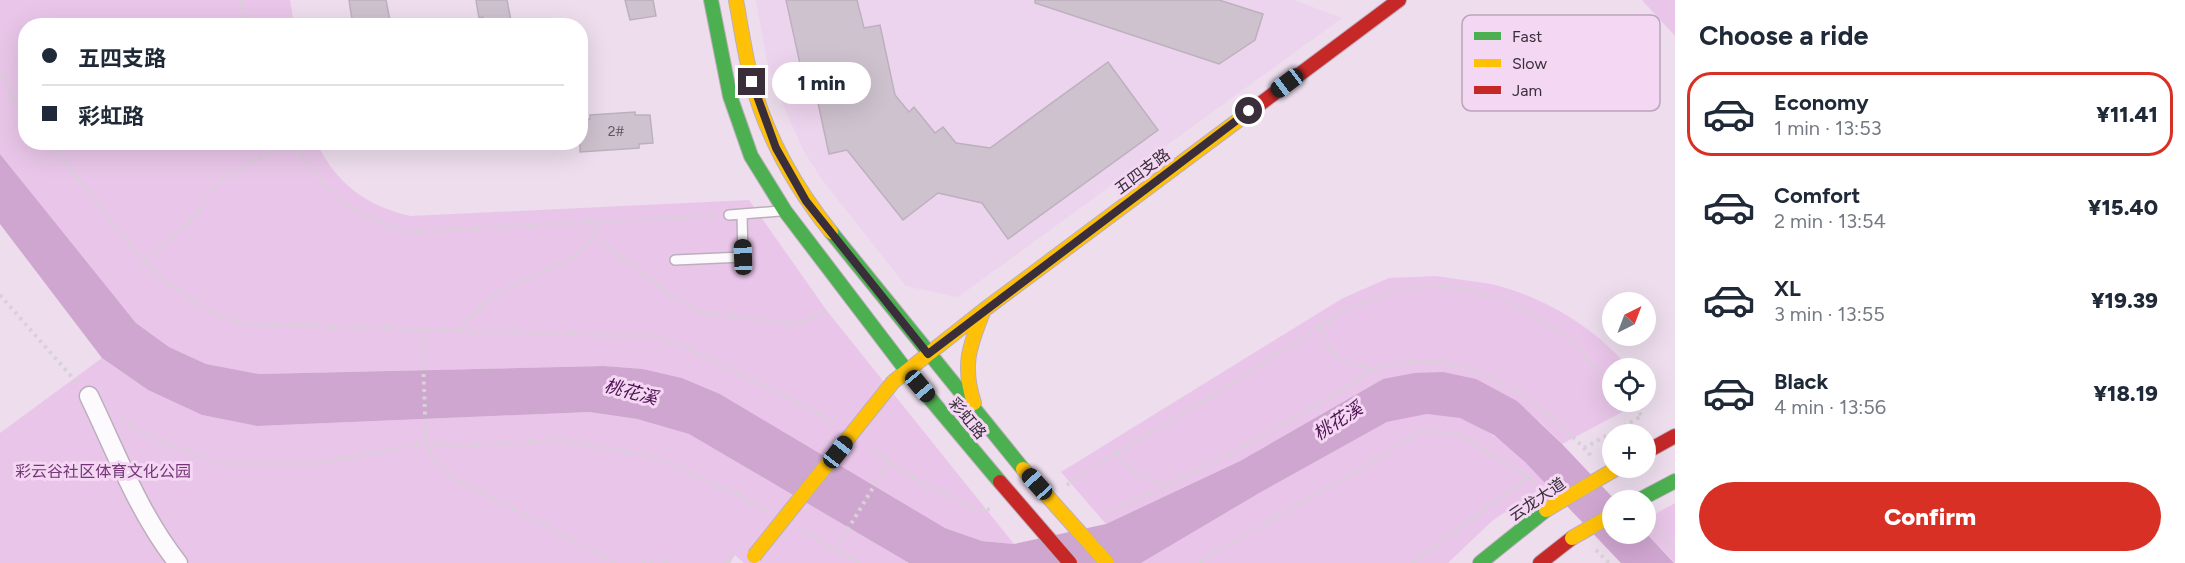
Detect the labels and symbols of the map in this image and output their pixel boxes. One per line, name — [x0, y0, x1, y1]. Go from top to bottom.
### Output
legend — [1462, 15, 1660, 111]
text: Fast — [1512, 27, 1542, 46]
text: Slow — [1512, 54, 1547, 73]
callout: 1 min — [773, 61, 872, 103]
car — [1267, 65, 1307, 101]
route end — [738, 68, 765, 95]
text: Jam — [1512, 81, 1542, 100]
route start — [1235, 97, 1262, 124]
house number: 2# — [608, 123, 625, 140]
street label: 五四支路 — [1111, 145, 1174, 198]
car — [733, 239, 753, 275]
north arrow — [1602, 292, 1656, 346]
car — [902, 366, 938, 406]
water label: 桃花溪 — [602, 374, 662, 410]
street label: 彩虹路 — [945, 394, 990, 443]
water label: 桃花溪 — [1309, 396, 1368, 445]
car — [820, 432, 856, 472]
park label: 彩云谷社区体育文化公园 — [15, 462, 191, 481]
car — [1018, 465, 1056, 503]
street label: 云龙大道 — [1505, 474, 1569, 525]

